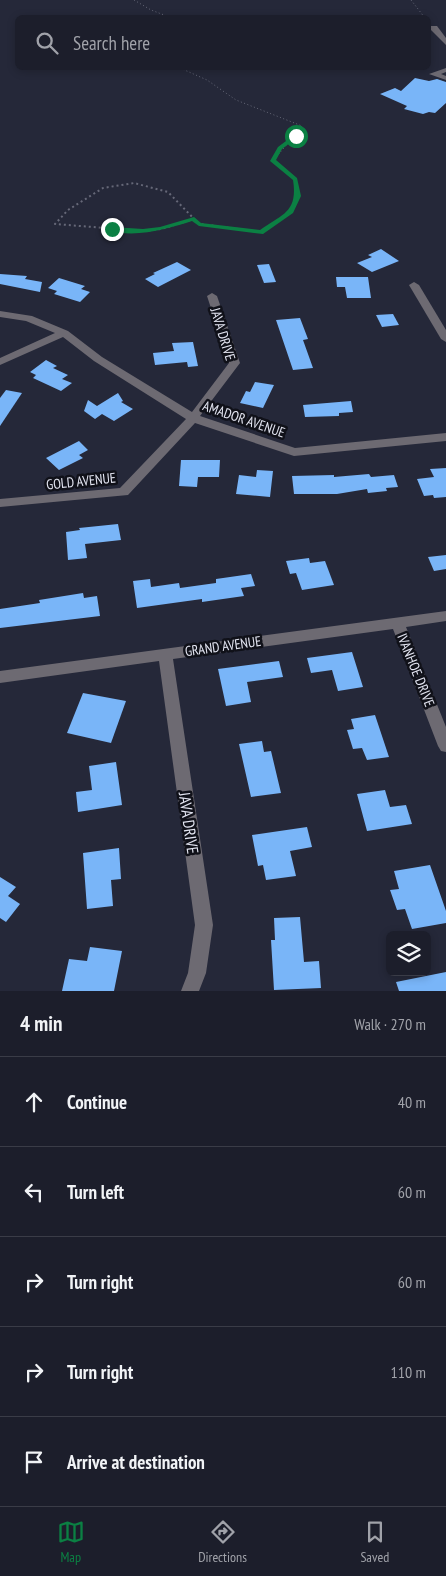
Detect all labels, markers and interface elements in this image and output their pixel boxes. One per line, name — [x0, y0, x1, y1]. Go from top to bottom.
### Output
search box — [15, 15, 431, 70]
icon: search — [33, 29, 61, 57]
text: Search here — [73, 31, 150, 55]
route start — [285, 125, 308, 148]
route end — [101, 218, 124, 241]
street label: JAVA DRIVE — [206, 304, 240, 363]
street label: AMADOR AVENUE — [200, 397, 288, 441]
street label: GOLD AVENUE — [45, 468, 117, 494]
street label: IVANHOE DRIVE — [393, 631, 439, 709]
street label: GRAND AVENUE — [184, 632, 262, 660]
street label: JAVA DRIVE — [175, 790, 203, 855]
map controls — [386, 931, 431, 976]
button: layers — [386, 931, 431, 976]
text: 4 min — [20, 1010, 62, 1037]
text: Walk · 270 m — [354, 1014, 426, 1034]
icon: ahead — [20, 1088, 48, 1116]
text: Continue — [67, 1090, 127, 1114]
text: 40 m — [398, 1092, 426, 1112]
icon: left — [20, 1178, 48, 1206]
text: Turn left — [67, 1180, 124, 1204]
text: 60 m — [398, 1182, 426, 1202]
icon: right — [20, 1268, 48, 1296]
text: Turn right — [67, 1270, 133, 1294]
text: 60 m — [398, 1272, 426, 1292]
icon: right — [20, 1358, 48, 1386]
text: Turn right — [67, 1360, 133, 1384]
text: 110 m — [391, 1362, 426, 1382]
icon: arrive — [20, 1448, 48, 1476]
text: Arrive at destination — [67, 1450, 205, 1474]
tab: Map — [57, 1518, 85, 1566]
tab: Directions — [198, 1518, 247, 1566]
tab: Saved — [360, 1518, 389, 1566]

